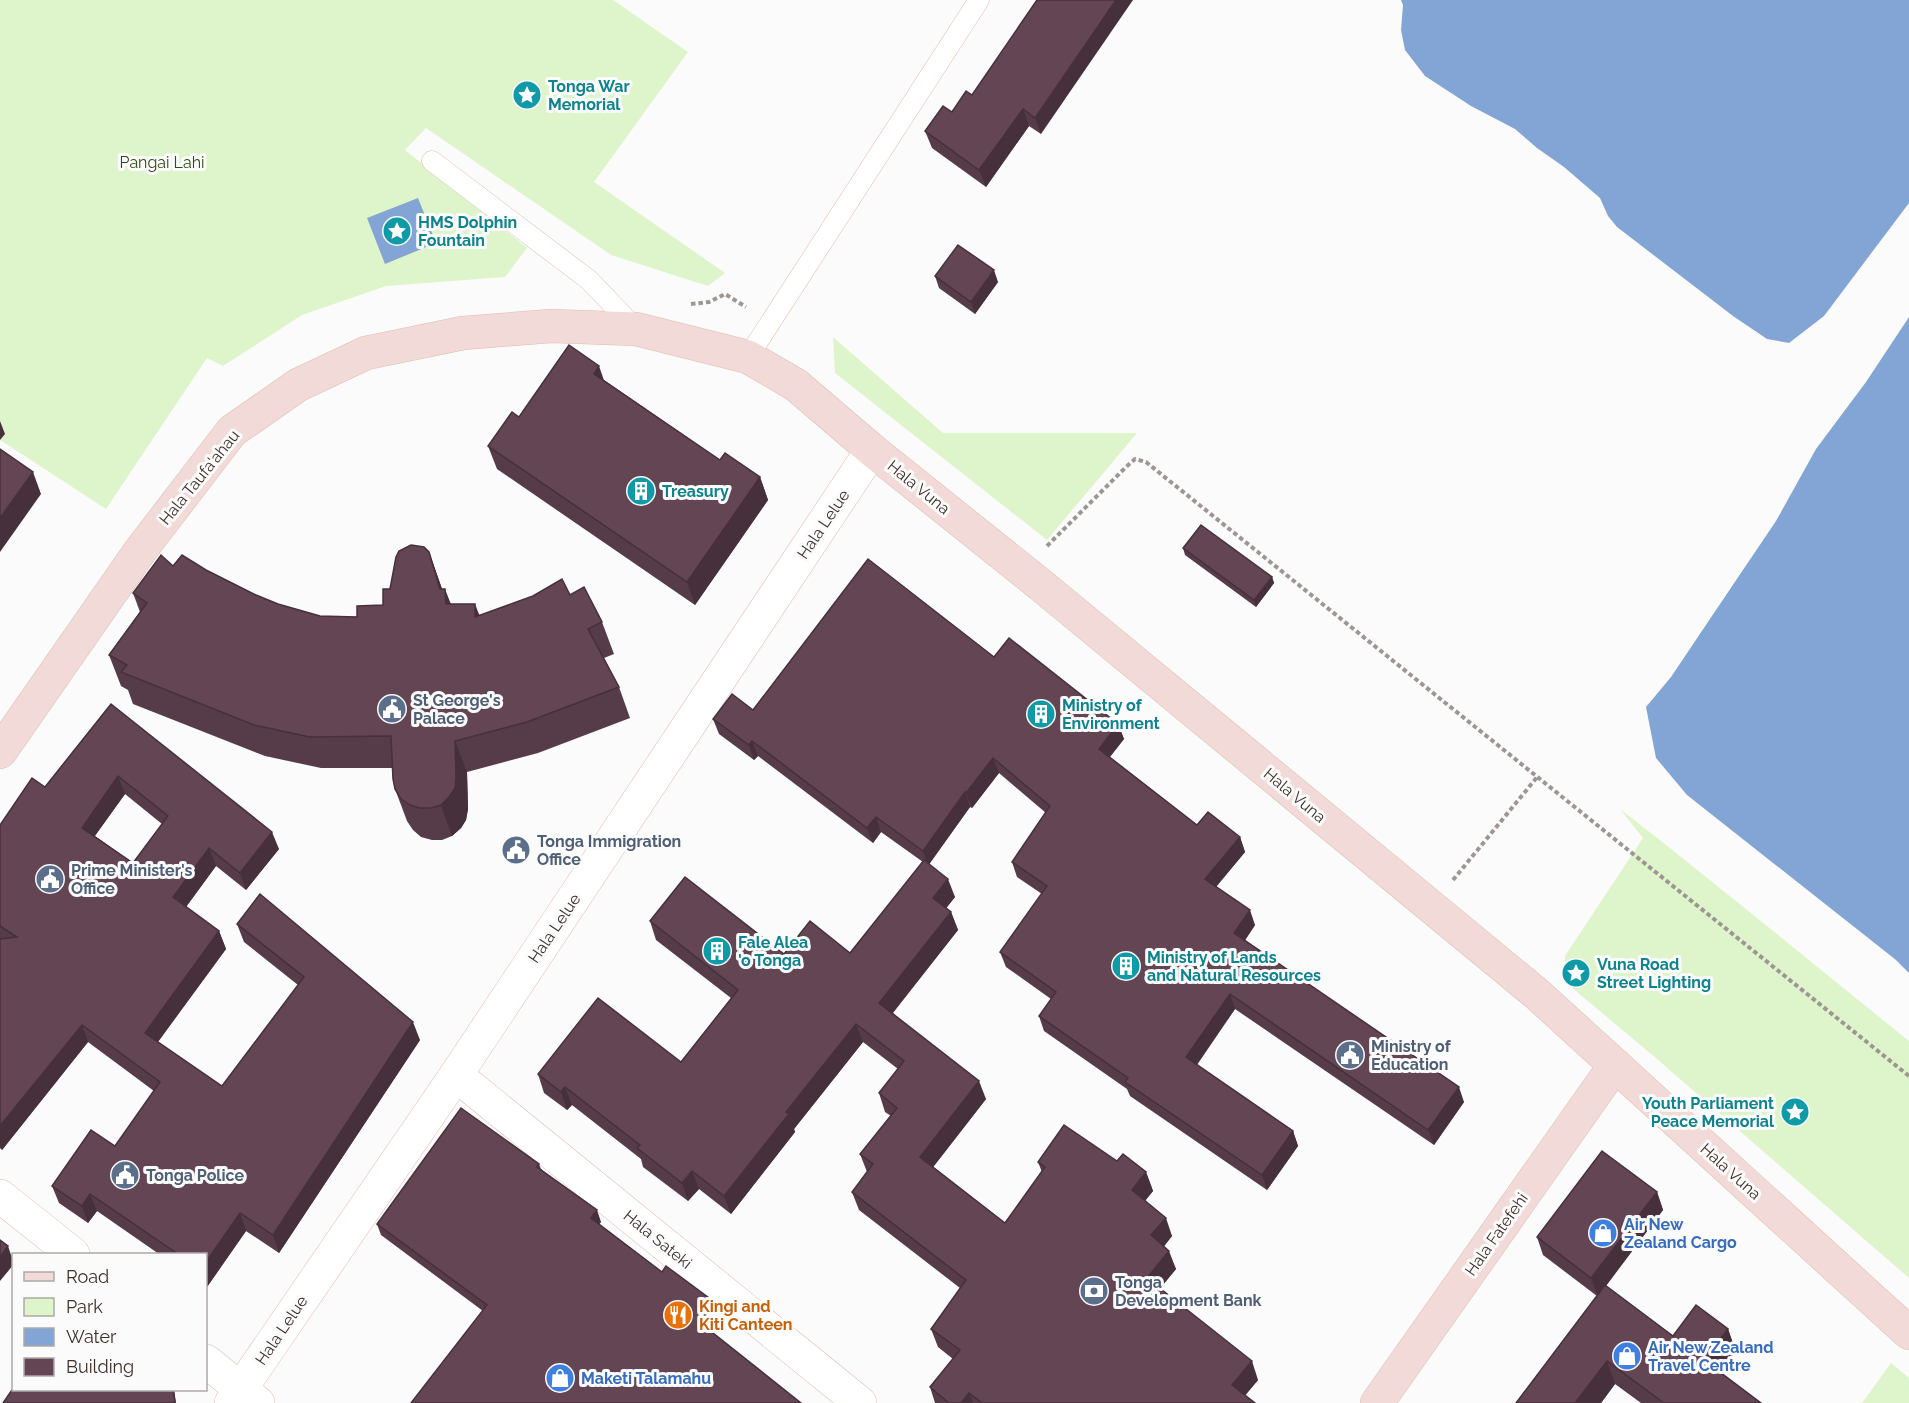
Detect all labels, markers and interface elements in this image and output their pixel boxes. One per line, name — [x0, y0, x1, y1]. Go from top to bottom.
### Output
place label: Tonga War Memorial — [548, 77, 630, 114]
place icon: Tonga War Memorial — [511, 79, 543, 111]
park label: Pangai Lahi — [120, 153, 204, 172]
place label: HMS Dolphin Fountain — [418, 213, 517, 250]
place icon: HMS Dolphin Fountain — [381, 215, 413, 247]
street label: Hala Taufa'ahau — [155, 426, 243, 529]
street label: Hala Vuna — [884, 456, 954, 518]
building icon: Treasury — [625, 475, 657, 507]
place label: Treasury — [662, 482, 729, 501]
street label: Hala Lelue — [793, 486, 853, 563]
place label: St George's Palace — [413, 691, 501, 728]
public building icon: St George's Palace — [376, 693, 408, 725]
place label: Ministry of Environment — [1062, 696, 1160, 733]
building icon: Ministry of Environment — [1025, 698, 1057, 730]
street label: Hala Vuna — [1260, 764, 1329, 827]
place label: Tonga Immigration Office — [537, 832, 681, 869]
public building icon: Tonga Immigration Office — [500, 834, 532, 866]
place label: Prime Minister's Office — [71, 861, 193, 898]
public building icon: Prime Minister's Office — [34, 863, 66, 895]
street label: Hala Lelue — [524, 890, 584, 967]
place label: Fale Alea 'o Tonga — [738, 933, 808, 970]
building icon: Fale Alea 'o Tonga — [701, 935, 733, 967]
place label: Ministry of Lands and Natural Resources — [1147, 948, 1321, 985]
building icon: Ministry of Lands and Natural Resources — [1110, 950, 1142, 982]
place label: Vuna Road Street Lighting — [1597, 955, 1711, 992]
place icon: Vuna Road Street Lighting — [1560, 957, 1592, 989]
place label: Ministry of Education — [1371, 1037, 1452, 1074]
public building icon: Ministry of Education — [1334, 1039, 1366, 1071]
place label: Youth Parliament Peace Memorial — [1642, 1094, 1775, 1131]
place icon: Youth Parliament Peace Memorial — [1779, 1096, 1811, 1128]
street label: Hala Vuna — [1697, 1139, 1765, 1203]
public building icon: Tonga Police — [109, 1159, 141, 1191]
place label: Tonga Police — [146, 1166, 244, 1185]
street label: Hala Fatefehi — [1461, 1189, 1532, 1279]
street label: Hala Sateki — [620, 1206, 696, 1273]
place label: Air New Zealand Cargo — [1624, 1215, 1737, 1252]
shop icon: Air New Zealand Cargo — [1587, 1217, 1619, 1249]
legend — [12, 1253, 207, 1391]
text: Road — [66, 1266, 109, 1287]
place label: Tonga Development Bank — [1115, 1273, 1262, 1310]
bank icon: Tonga Development Bank — [1078, 1275, 1110, 1307]
street label: Hala Lelue — [251, 1292, 311, 1369]
text: Park — [66, 1296, 103, 1317]
place label: Kingi and Kiti Canteen — [699, 1297, 793, 1334]
restaurant icon: Kingi and Kiti Canteen — [662, 1299, 694, 1331]
text: Water — [66, 1326, 117, 1347]
place label: Air New Zealand Travel Centre — [1648, 1338, 1774, 1375]
shop icon: Air New Zealand Travel Centre — [1611, 1340, 1643, 1372]
text: Building — [66, 1356, 134, 1377]
shop icon: Maketi Talamahu — [544, 1362, 576, 1394]
place label: Maketi Talamahu — [581, 1369, 711, 1388]

